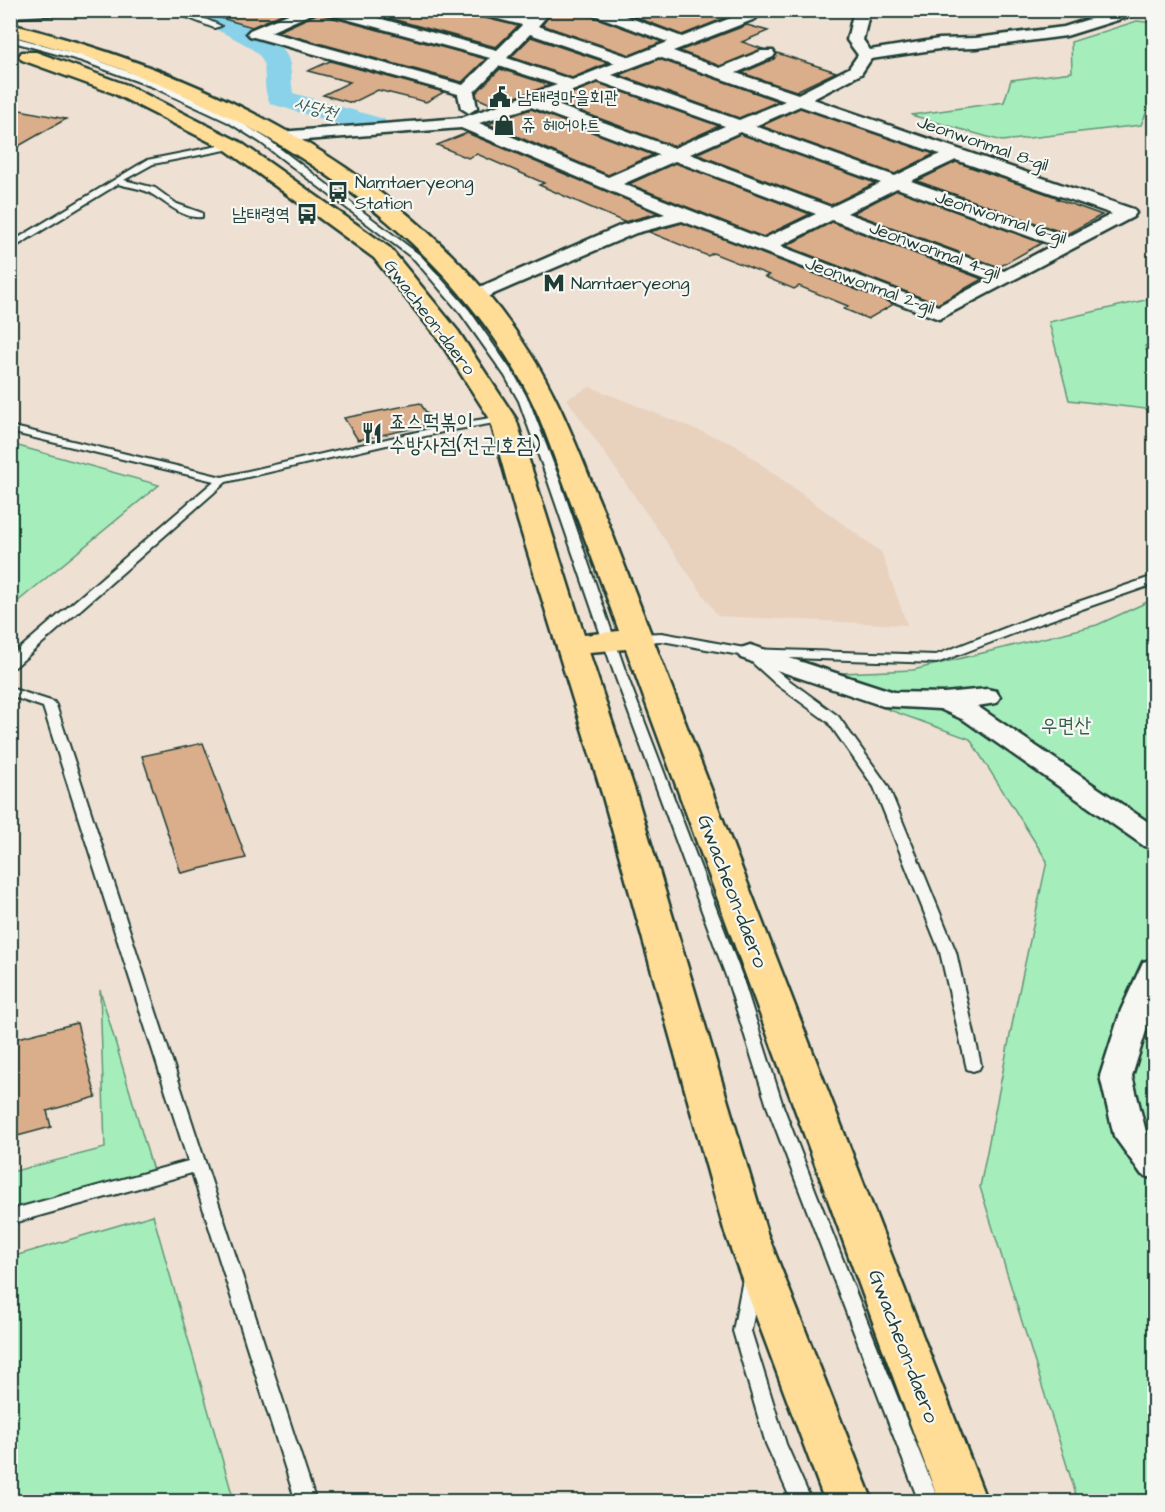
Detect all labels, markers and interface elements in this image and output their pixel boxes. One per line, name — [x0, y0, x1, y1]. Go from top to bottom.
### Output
public building icon: 남태령마을회관 — [488, 85, 512, 109]
place label: 남태령마을회관 — [517, 85, 618, 110]
water label: 사당천 — [292, 90, 342, 127]
street label: Jeonwonmal 8-gil — [913, 109, 1052, 179]
shop icon: 쥬 헤어아트 — [492, 113, 516, 137]
place label: 쥬 헤어아트 — [521, 113, 601, 138]
place label: Namtaeryeong Station — [355, 170, 474, 216]
bus stop icon: Namtaeryeong Station — [326, 180, 350, 204]
street label: Jeonwonmal 6-gil — [932, 184, 1070, 252]
place label: 남태령역 — [232, 202, 290, 227]
bus stop icon: 남태령역 — [295, 202, 319, 226]
street label: Jeonwonmal 4-gil — [865, 215, 1004, 287]
street label: Jeonwonmal 2-gil — [801, 250, 938, 321]
street label: Gwacheon-daero — [378, 254, 481, 380]
metro station icon: Namtaeryeong — [542, 271, 566, 295]
place label: Namtaeryeong — [571, 271, 690, 297]
place label: 죠스떡볶이 수방사점(전군1호점) — [389, 407, 541, 460]
restaurant icon: 죠스떡볶이 수방사점(전군1호점) — [360, 421, 384, 445]
park label: 우면산 — [1041, 711, 1091, 740]
street label: Gwacheon-daero — [690, 810, 775, 972]
street label: Gwacheon-daero — [861, 1265, 946, 1427]

